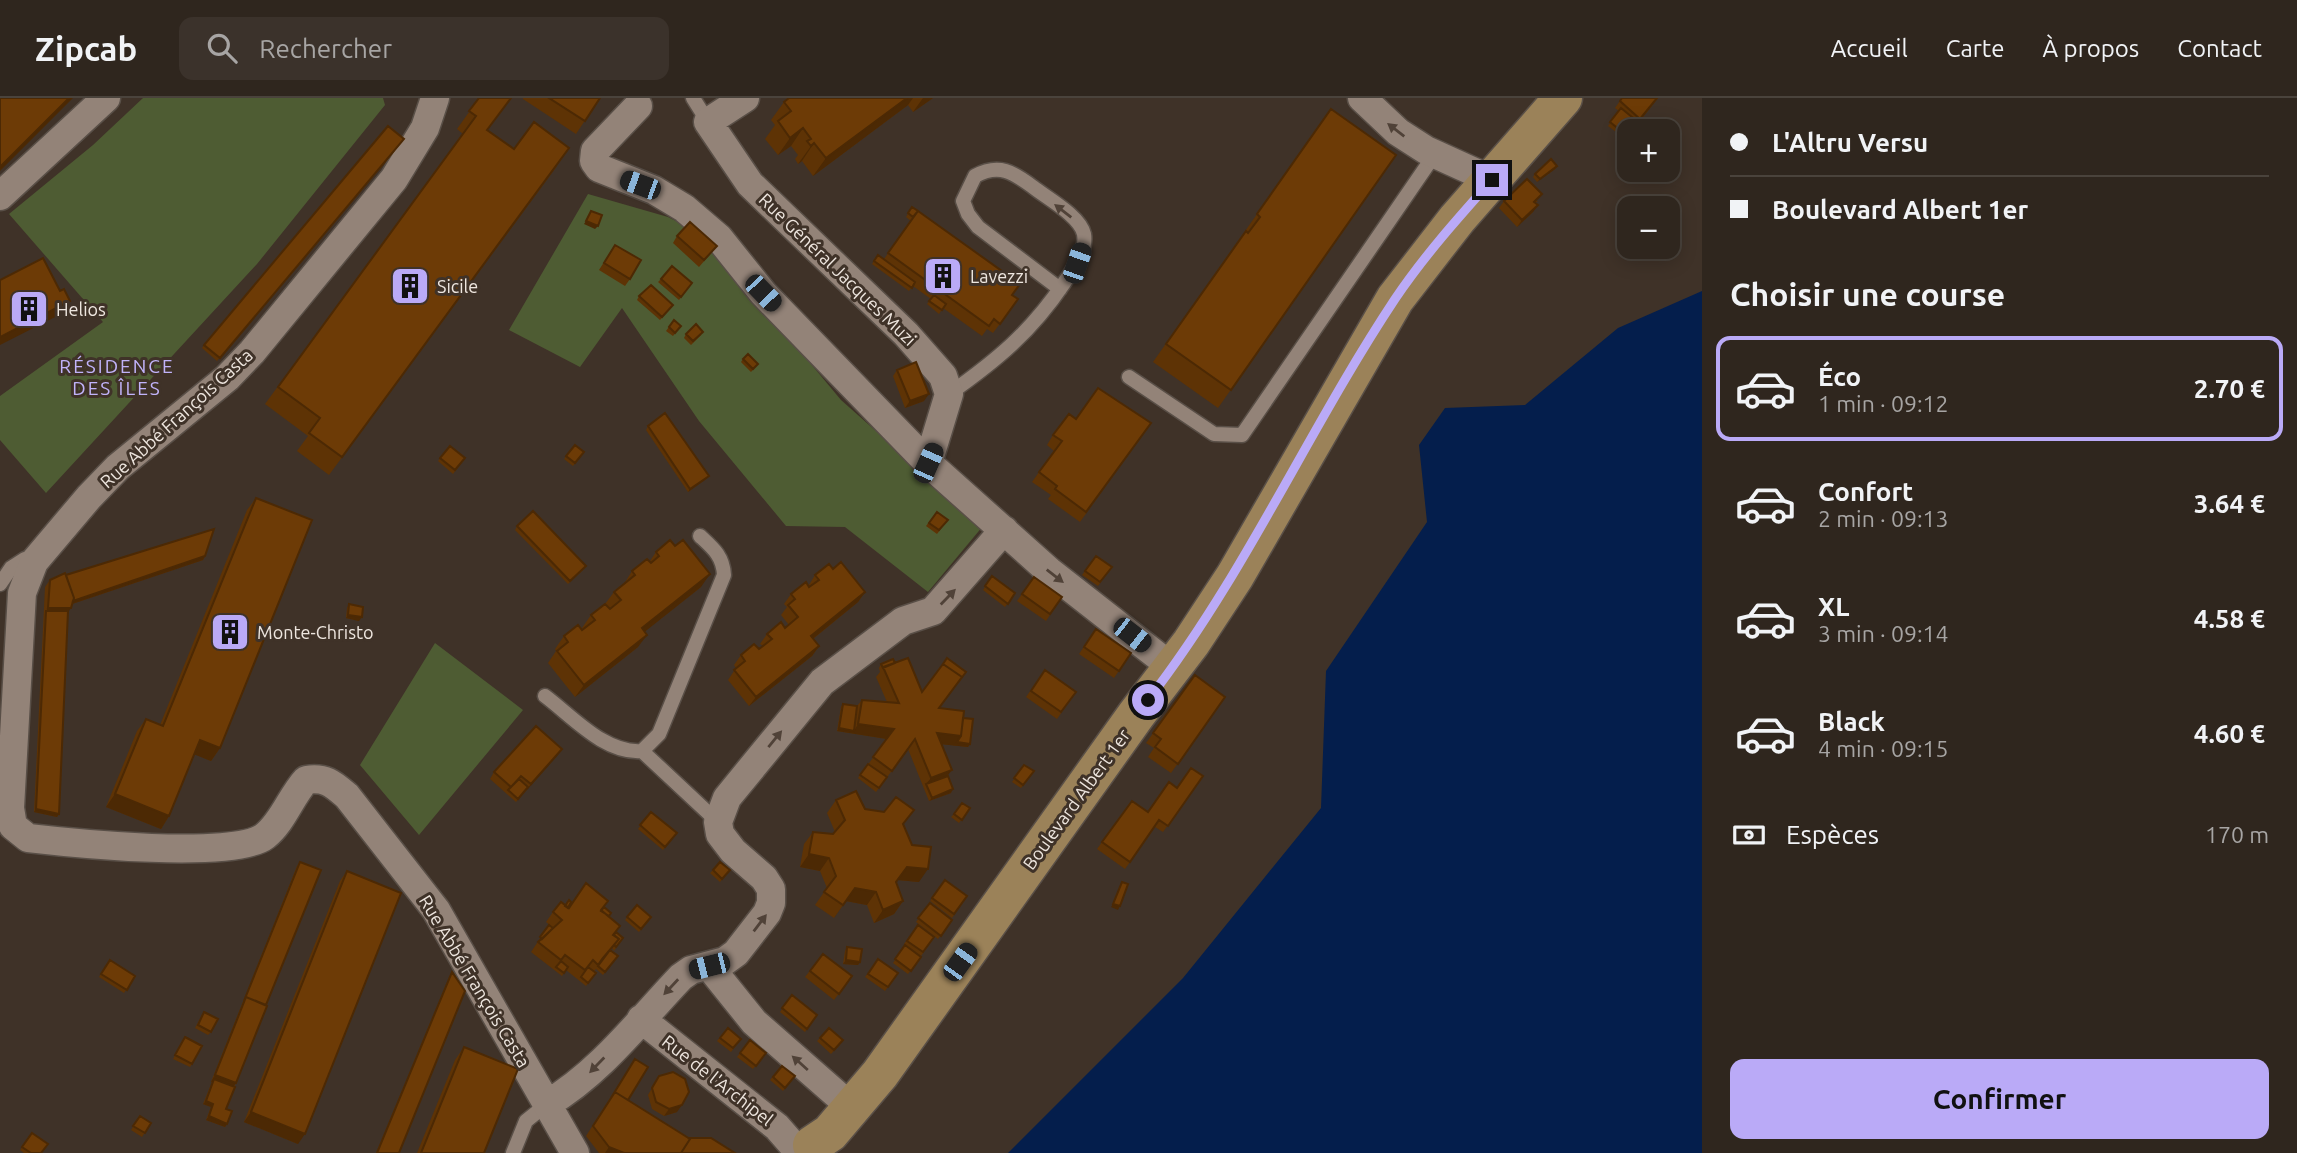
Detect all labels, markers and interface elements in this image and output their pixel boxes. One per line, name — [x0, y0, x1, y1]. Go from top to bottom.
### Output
search box — [179, 17, 669, 80]
icon: search — [203, 29, 241, 67]
text: Zipcab — [35, 30, 137, 67]
text: Rechercher — [259, 34, 392, 63]
text: Accueil — [1831, 35, 1908, 62]
text: Carte — [1946, 35, 2005, 62]
text: À propos — [2043, 35, 2139, 62]
text: Contact — [2177, 35, 2262, 62]
map controls — [1617, 119, 1680, 259]
button: + — [1617, 119, 1680, 182]
one-way arrow — [1387, 122, 1405, 137]
text: L'Altru Versu — [1772, 128, 1928, 157]
route end — [1476, 164, 1508, 196]
car — [617, 168, 664, 202]
street label: Rue Général Jacques Muzi — [755, 189, 921, 349]
text: Boulevard Albert 1er — [1772, 195, 2028, 224]
button: − — [1617, 196, 1680, 259]
one-way arrow — [1054, 204, 1072, 218]
car — [1061, 240, 1094, 286]
building icon: Lavezzi — [922, 255, 964, 297]
building icon: Sicile — [389, 265, 431, 307]
place label: Lavezzi — [970, 266, 1028, 286]
car — [741, 271, 786, 315]
place label: Sicile — [437, 276, 478, 296]
text: Choisir une course — [1730, 276, 2005, 312]
building icon: Helios — [8, 288, 50, 330]
place label: Helios — [56, 299, 106, 319]
street label: Rue Abbé François Casta — [96, 345, 256, 491]
district label: RÉSIDENCE DES ÎLES — [59, 355, 175, 399]
icon: car — [1734, 357, 1797, 420]
text: Éco — [1818, 362, 1861, 391]
text: 2.70 € — [2194, 374, 2265, 403]
text: 1 min · 09:12 — [1818, 391, 1949, 416]
car — [910, 440, 947, 486]
icon: car — [1734, 472, 1797, 535]
text: Confort — [1818, 477, 1913, 506]
text: 3.64 € — [2194, 489, 2265, 518]
text: 2 min · 09:13 — [1818, 506, 1949, 531]
one-way arrow — [1046, 568, 1064, 583]
icon: car — [1734, 587, 1797, 650]
one-way arrow — [939, 588, 956, 605]
text: XL — [1818, 592, 1849, 621]
text: 4.58 € — [2194, 604, 2265, 633]
building icon: Monte-Christo — [209, 611, 251, 653]
car — [1109, 614, 1156, 656]
text: 3 min · 09:14 — [1818, 621, 1949, 646]
place label: Monte-Christo — [257, 622, 374, 642]
route start — [1132, 684, 1164, 716]
icon: car — [1734, 702, 1797, 765]
text: Black — [1818, 707, 1885, 736]
text: 4.60 € — [2194, 719, 2265, 748]
street label: Boulevard Albert 1er — [1018, 725, 1134, 873]
one-way arrow — [767, 731, 782, 748]
text: 4 min · 09:15 — [1818, 736, 1949, 761]
icon: cash — [1730, 816, 1768, 854]
text: Espèces — [1786, 820, 1879, 849]
text: 170 m — [2205, 822, 2269, 847]
street label: Rue Abbé François Casta — [416, 891, 534, 1071]
one-way arrow — [752, 915, 767, 933]
car — [940, 939, 981, 985]
car — [687, 951, 732, 981]
one-way arrow — [664, 978, 680, 995]
street label: Rue de l'Archipel — [659, 1031, 777, 1130]
one-way arrow — [791, 1056, 808, 1071]
one-way arrow — [589, 1057, 606, 1074]
button: Confirmer — [1730, 1059, 2269, 1139]

